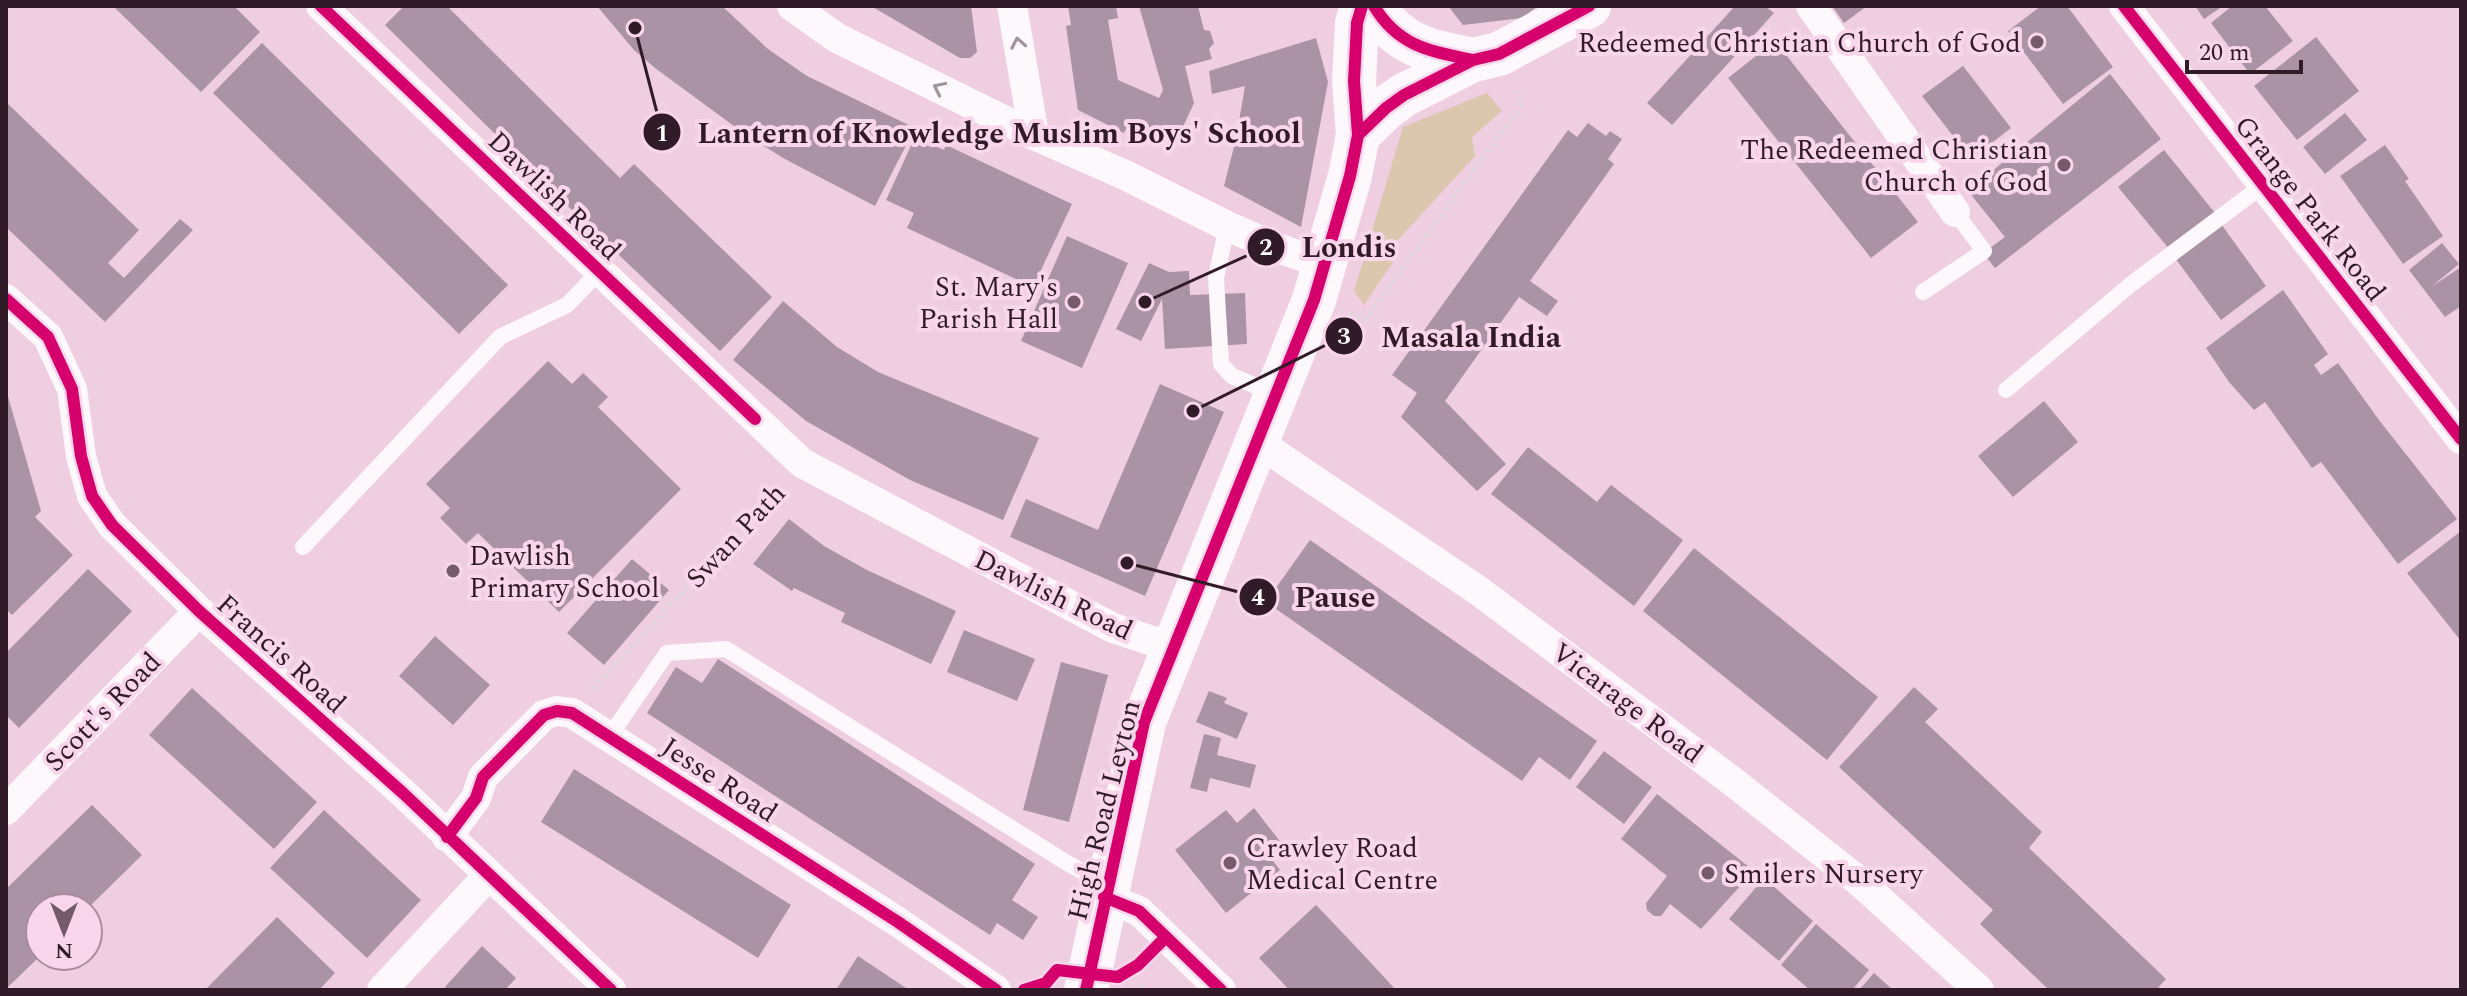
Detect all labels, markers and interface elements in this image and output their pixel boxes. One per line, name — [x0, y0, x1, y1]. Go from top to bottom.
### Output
place label: Redeemed Christian Church of God — [1578, 22, 2021, 65]
scale bar — [2187, 24, 2301, 74]
marker: Redeemed Christian Church of God — [2028, 33, 2046, 51]
text: 20 m — [2199, 35, 2250, 71]
one-way arrow — [1011, 36, 1028, 50]
one-way arrow — [933, 82, 947, 98]
callout: Lantern of Knowledge Muslim Boys' School — [642, 105, 1317, 159]
street label: Grange Park Road — [2223, 107, 2396, 311]
text: Lantern of Knowledge Muslim Boys' School — [697, 111, 1301, 157]
text: 1 — [655, 116, 669, 152]
street label: Dawlish Road — [477, 121, 631, 271]
place label: The Redeemed Christian Church of God — [1740, 129, 2048, 204]
marker: The Redeemed Christian Church of God — [2055, 156, 2073, 174]
callout: Londis — [1246, 220, 1413, 274]
text: Londis — [1301, 225, 1397, 271]
text: 2 — [1259, 230, 1273, 266]
place label: St. Mary's Parish Hall — [919, 266, 1058, 341]
marker: St. Mary's Parish Hall — [1065, 293, 1083, 311]
callout: Masala India — [1324, 309, 1577, 363]
text: Masala India — [1381, 315, 1562, 361]
text: 3 — [1337, 319, 1351, 355]
street label: Swan Path — [676, 474, 796, 598]
place label: Dawlish Primary School — [469, 535, 659, 610]
street label: Dawlish Road — [967, 538, 1140, 652]
marker: Dawlish Primary School — [444, 562, 462, 580]
callout: Pause — [1238, 570, 1392, 624]
text: Pause — [1294, 575, 1376, 621]
text: 4 — [1251, 580, 1265, 616]
street label: Francis Road — [206, 584, 356, 724]
street label: Vicarage Road — [1542, 632, 1712, 775]
street label: Scott's Road — [34, 642, 172, 782]
street label: High Road Leyton — [1056, 696, 1153, 925]
street label: Jesse Road — [652, 726, 786, 834]
place label: Crawley Road Medical Centre — [1246, 827, 1438, 902]
place label: Smilers Nursery — [1724, 853, 1925, 896]
marker: Crawley Road Medical Centre — [1221, 854, 1239, 872]
marker: Smilers Nursery — [1699, 864, 1717, 882]
north arrow — [24, 892, 104, 972]
text: N — [55, 934, 73, 967]

